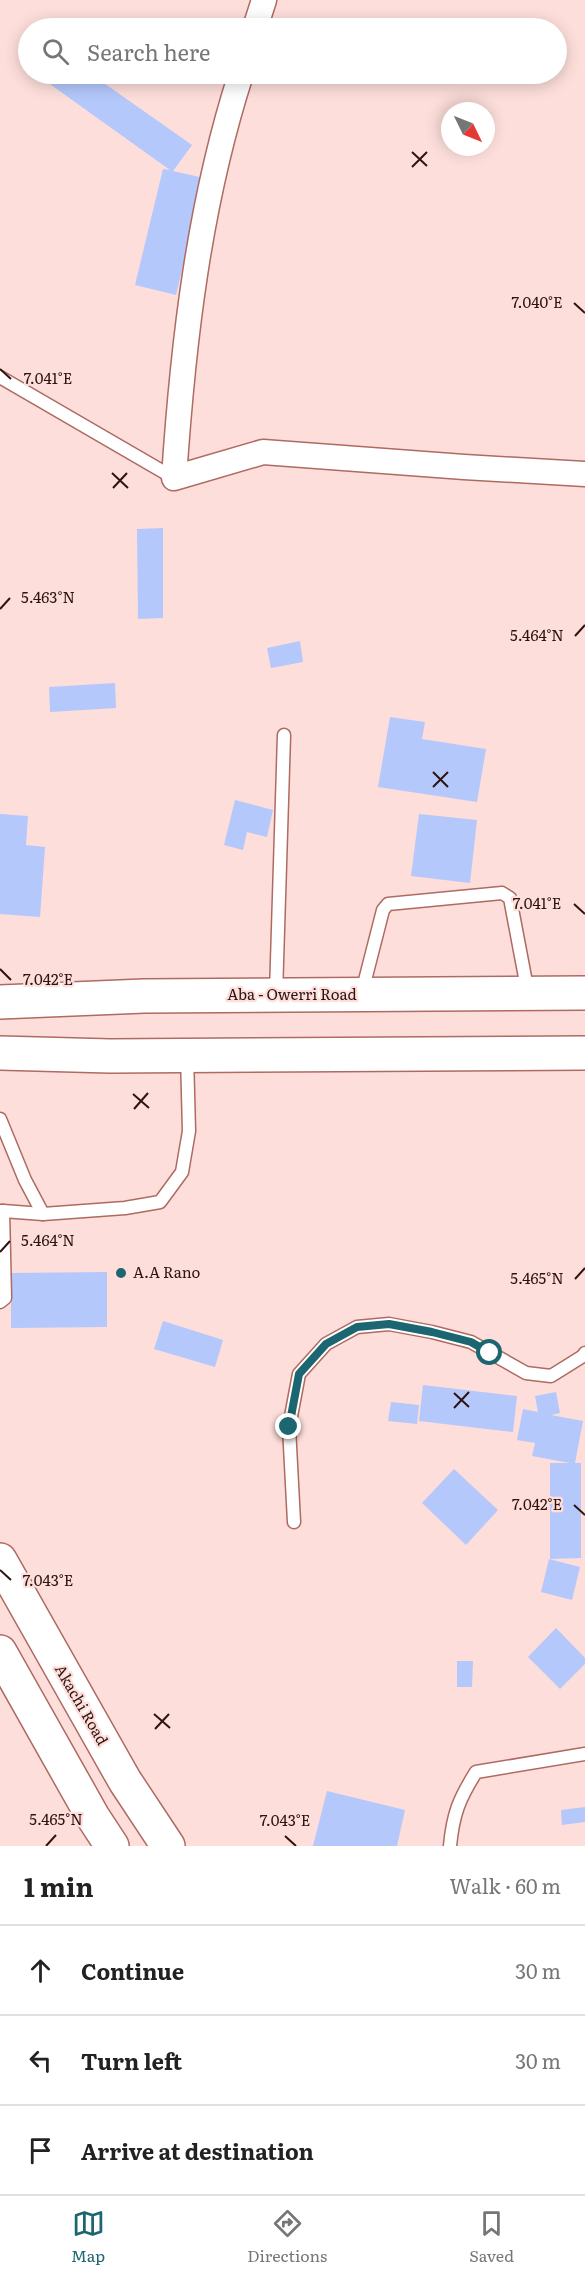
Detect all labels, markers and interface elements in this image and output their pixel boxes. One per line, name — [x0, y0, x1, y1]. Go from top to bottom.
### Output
search box — [18, 18, 567, 84]
icon: search — [39, 35, 72, 68]
text: Search here — [87, 35, 210, 68]
north arrow — [441, 102, 495, 156]
text: 7.040°E — [511, 290, 563, 313]
text: 7.041°E — [24, 366, 72, 389]
text: 5.463°N — [21, 585, 75, 608]
text: 5.464°N — [510, 623, 564, 646]
text: 7.041°E — [513, 891, 561, 914]
text: 7.042°E — [23, 967, 73, 990]
street label: Aba - Owerri Road — [227, 982, 357, 1005]
text: 5.464°N — [21, 1228, 75, 1251]
place label: A.A Rano — [133, 1260, 200, 1283]
marker: A.A Rano — [114, 1266, 128, 1280]
text: 5.465°N — [510, 1266, 564, 1289]
route start — [476, 1339, 502, 1365]
route end — [275, 1413, 301, 1439]
text: 7.042°E — [512, 1492, 562, 1515]
text: 7.043°E — [23, 1568, 73, 1591]
street label: Akachi Road — [50, 1660, 115, 1749]
text: 5.465°N — [29, 1807, 83, 1830]
text: 7.043°E — [260, 1808, 310, 1831]
text: 1 min — [24, 1866, 93, 1905]
text: Walk · 60 m — [449, 1870, 561, 1900]
icon: ahead — [24, 1954, 57, 1987]
text: Continue — [81, 1954, 184, 1987]
text: 30 m — [515, 1955, 561, 1985]
icon: left — [24, 2044, 57, 2077]
text: Turn left — [81, 2044, 182, 2077]
text: 30 m — [515, 2045, 561, 2075]
icon: arrive — [24, 2134, 57, 2167]
text: Arrive at destination — [81, 2134, 314, 2167]
tab: Map — [71, 2207, 105, 2267]
tab: Directions — [247, 2207, 327, 2267]
tab: Saved — [469, 2207, 514, 2267]

